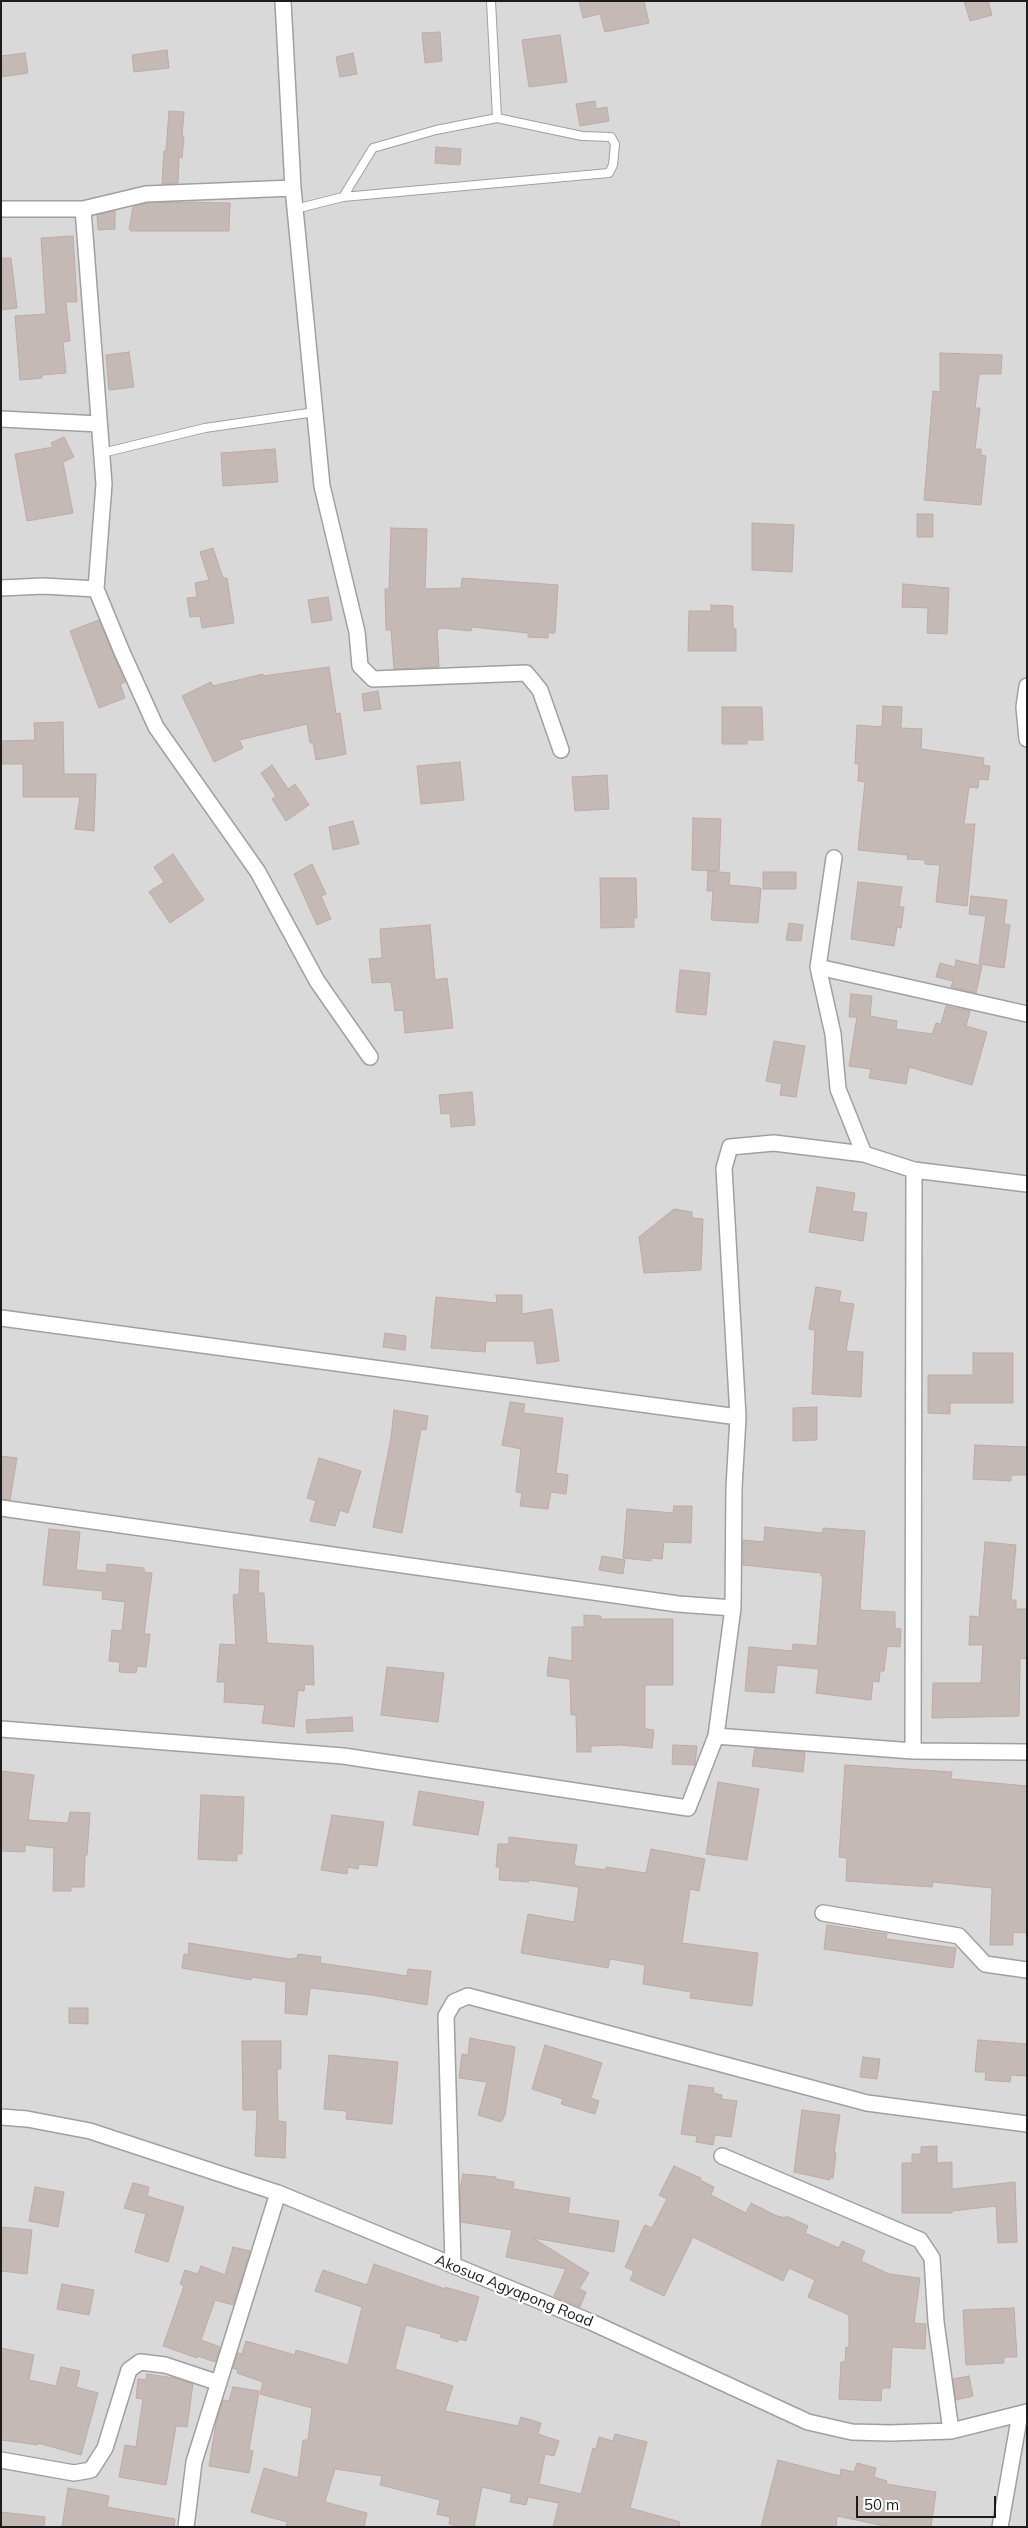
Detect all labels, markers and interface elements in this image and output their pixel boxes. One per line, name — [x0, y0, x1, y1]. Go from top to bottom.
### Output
street label: Akosua Agyapong Road — [432, 2251, 596, 2331]
scale bar — [858, 2486, 998, 2518]
text: 50 m — [864, 2495, 899, 2514]

